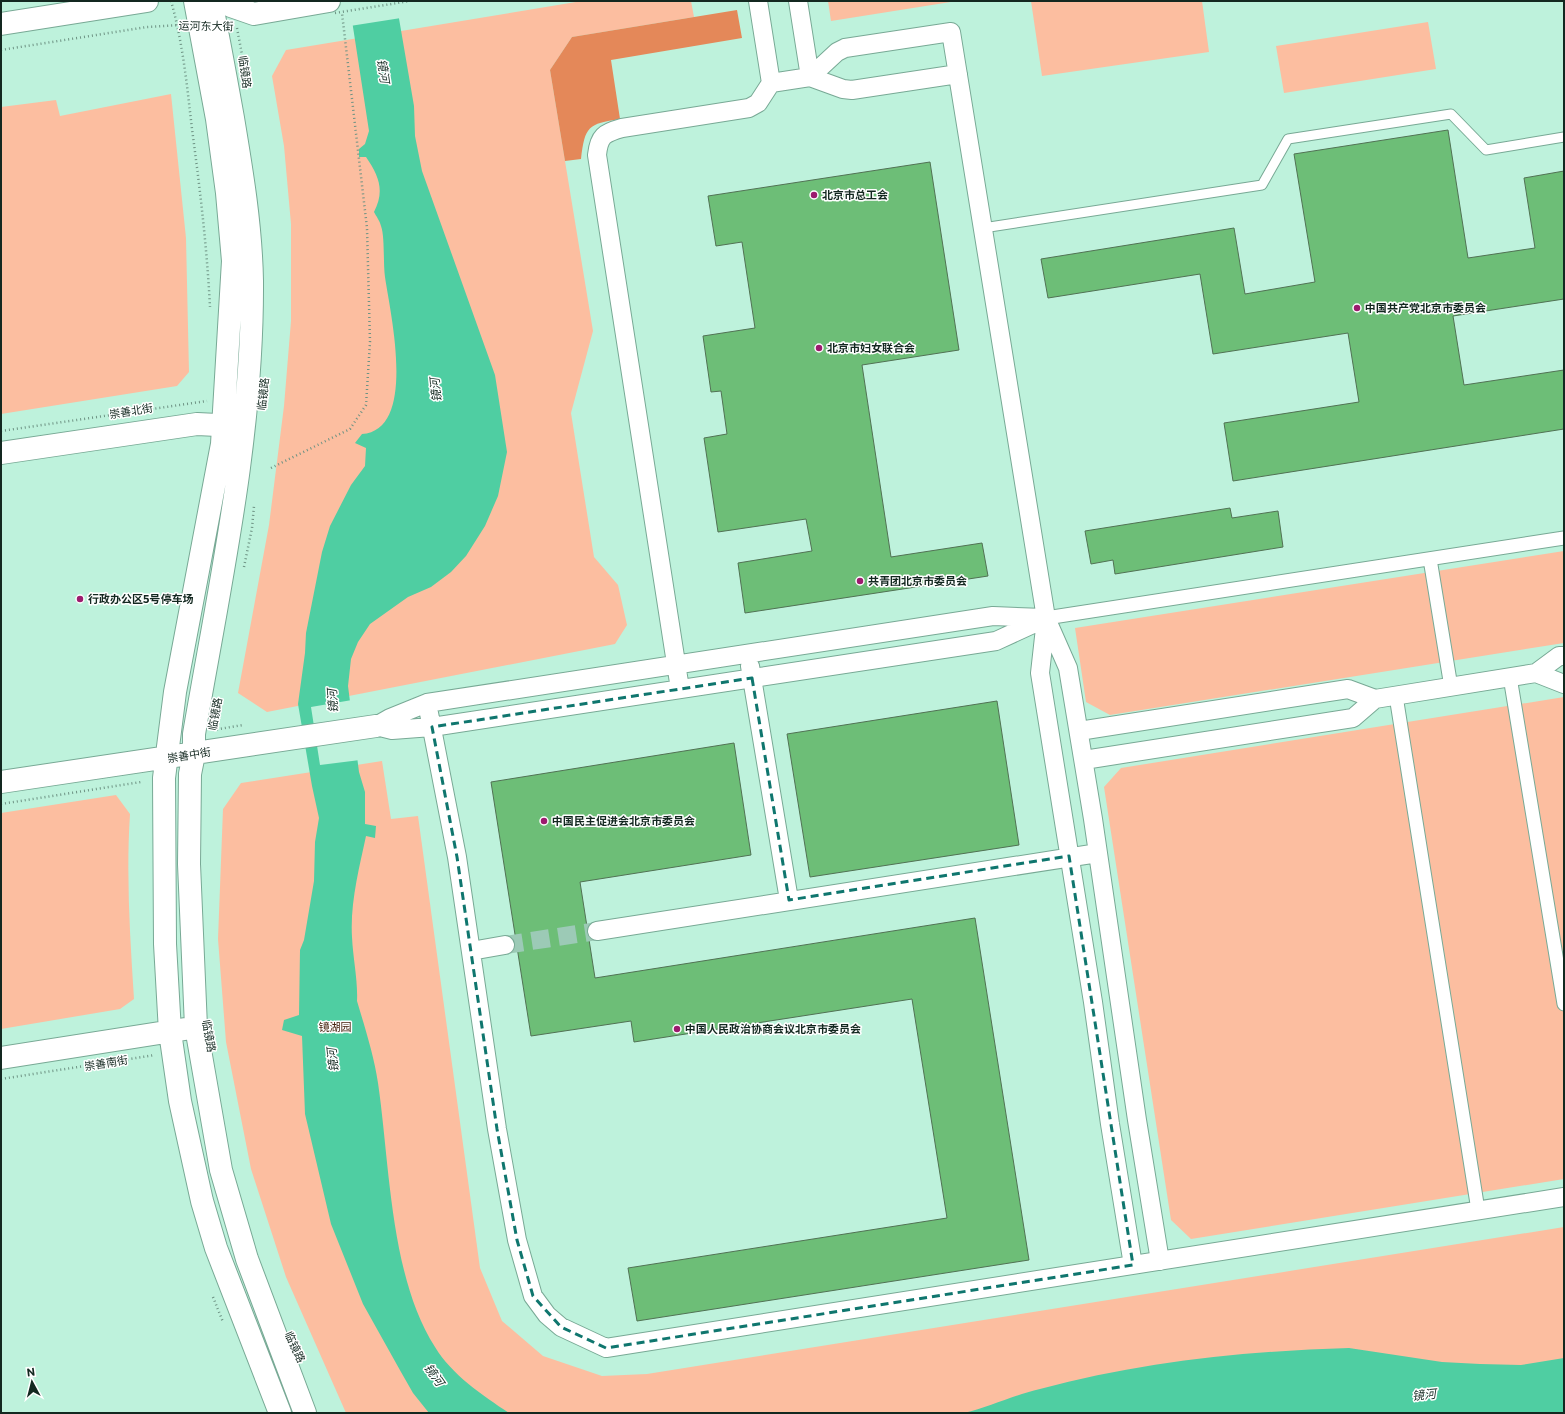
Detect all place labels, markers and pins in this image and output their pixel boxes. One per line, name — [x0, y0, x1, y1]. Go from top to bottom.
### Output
place label: 北京市总工会 — [822, 188, 888, 201]
marker: 北京市总工会 — [809, 190, 819, 200]
place label: 中国共产党北京市委员会 — [1365, 301, 1486, 314]
marker: 中国共产党北京市委员会 — [1352, 303, 1362, 313]
place label: 北京市妇女联合会 — [827, 341, 915, 354]
marker: 北京市妇女联合会 — [814, 343, 824, 353]
place label: 共青团北京市委员会 — [868, 574, 967, 587]
marker: 共青团北京市委员会 — [855, 576, 865, 586]
place label: 行政办公区5号停车场 — [88, 592, 193, 605]
marker: 行政办公区5号停车场 — [75, 594, 85, 604]
place label: 中国民主促进会北京市委员会 — [552, 814, 695, 827]
marker: 中国民主促进会北京市委员会 — [539, 816, 549, 826]
place label: 中国人民政治协商会议北京市委员会 — [685, 1022, 861, 1035]
marker: 中国人民政治协商会议北京市委员会 — [672, 1024, 682, 1034]

